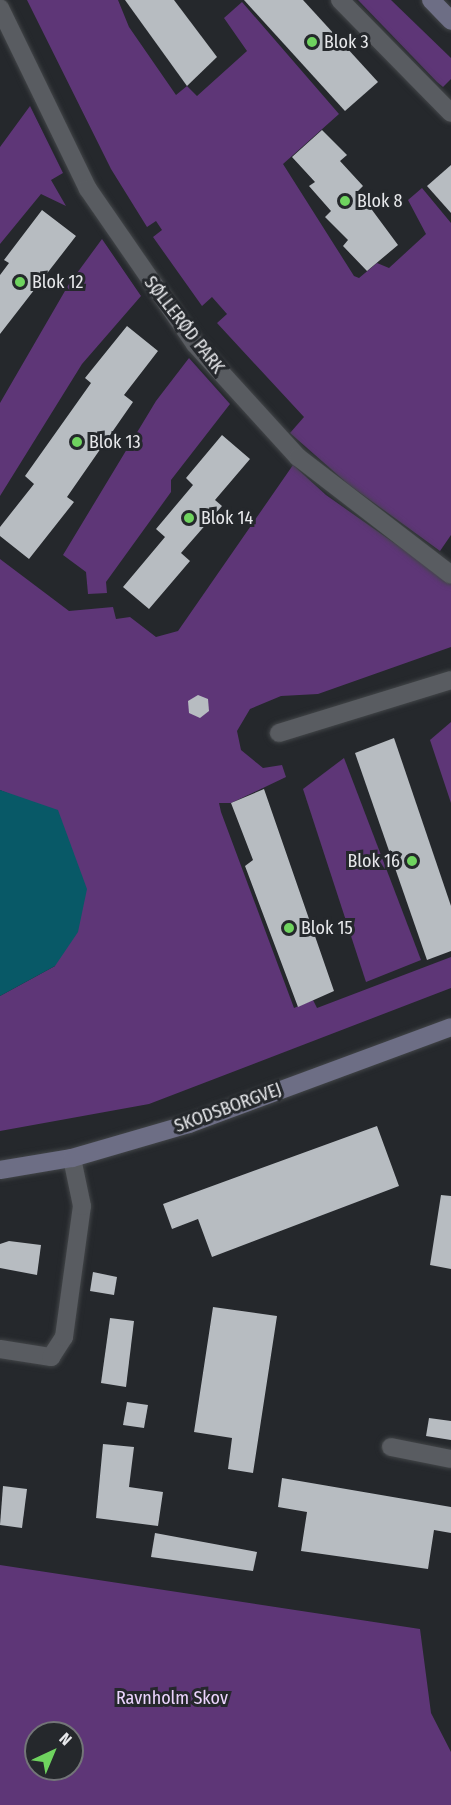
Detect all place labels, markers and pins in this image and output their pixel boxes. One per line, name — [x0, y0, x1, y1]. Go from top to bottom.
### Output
place label: Blok 3 — [324, 31, 369, 53]
marker: Blok 3 — [305, 35, 319, 49]
place label: Blok 8 — [357, 190, 403, 212]
marker: Blok 8 — [338, 194, 352, 208]
place label: Blok 12 — [32, 271, 84, 293]
marker: Blok 12 — [13, 275, 27, 289]
place label: Blok 13 — [89, 431, 141, 453]
marker: Blok 13 — [70, 435, 84, 449]
place label: Blok 14 — [201, 507, 253, 529]
marker: Blok 14 — [182, 511, 196, 525]
place label: Blok 16 — [347, 850, 400, 872]
marker: Blok 16 — [405, 854, 419, 868]
place label: Blok 15 — [301, 917, 353, 939]
marker: Blok 15 — [282, 921, 296, 935]

